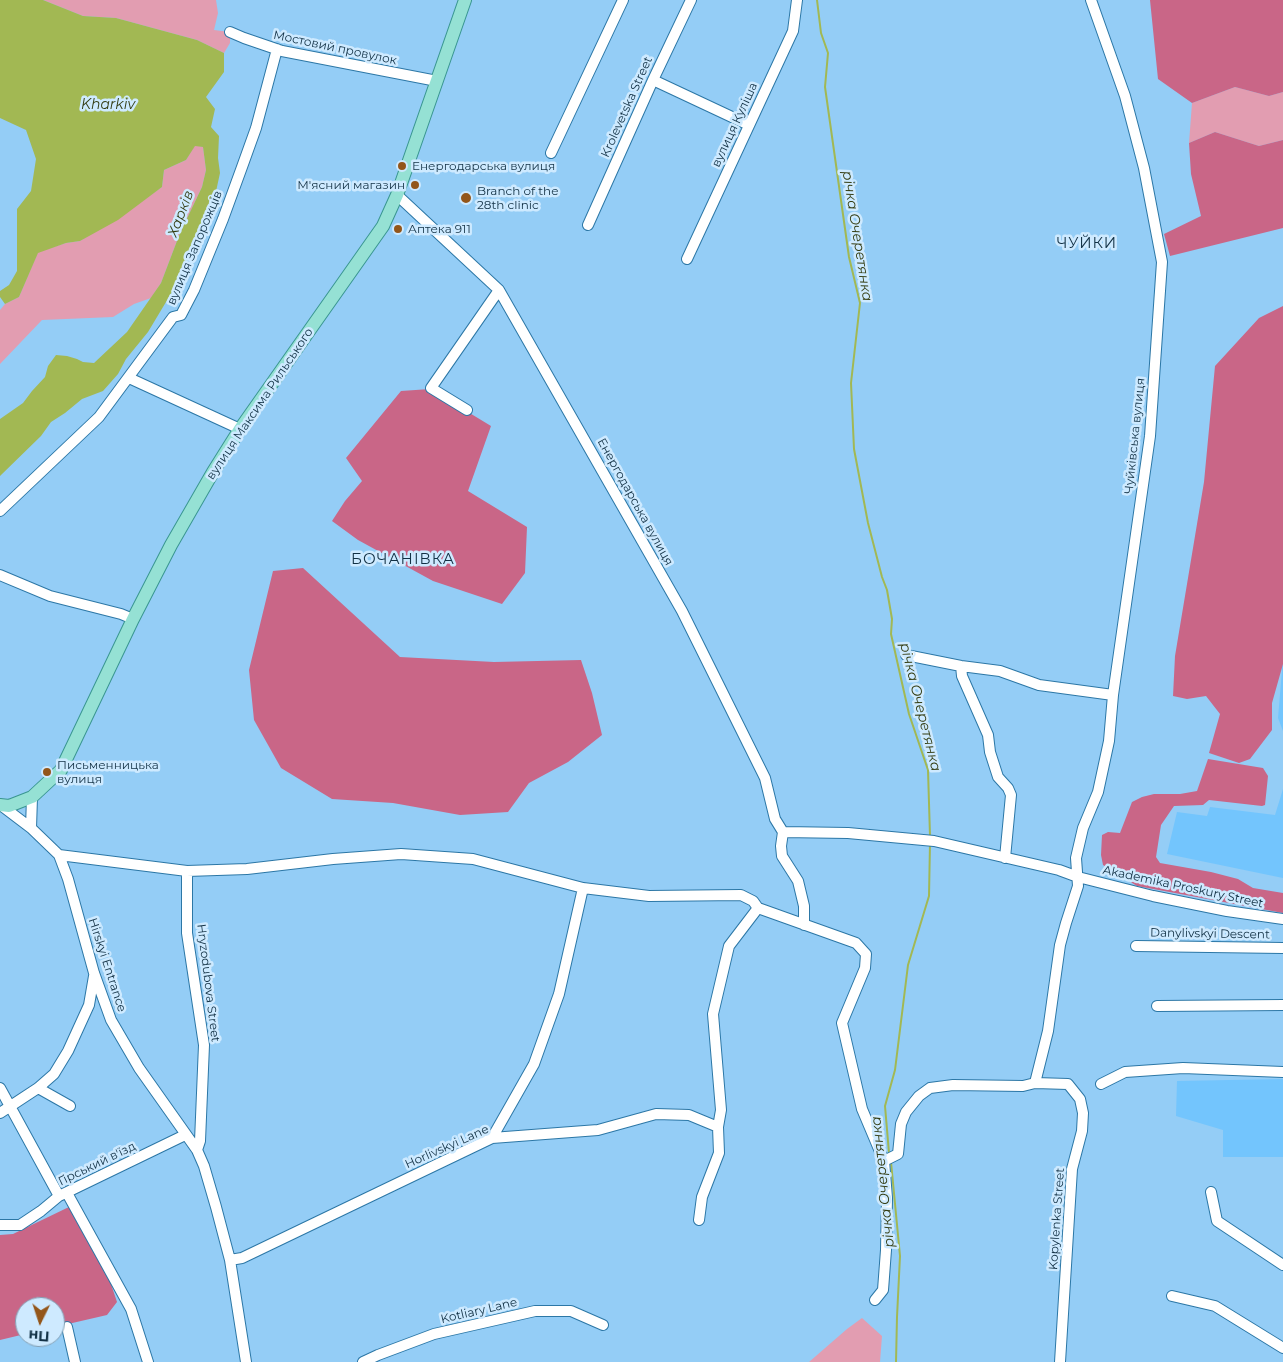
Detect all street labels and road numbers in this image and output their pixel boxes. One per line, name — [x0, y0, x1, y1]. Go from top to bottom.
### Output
street label: Мостовий провулок — [272, 28, 398, 68]
street label: Krolevetska Street — [598, 54, 656, 160]
street label: вулиця Куліша — [709, 80, 761, 170]
street label: вулиця Запорожців — [164, 189, 226, 307]
street label: вулиця Максима Рильського — [204, 325, 316, 483]
street label: Чуйківська вулиця — [1122, 377, 1148, 495]
street label: Енергодарська вулиця — [594, 436, 676, 568]
street label: Akademika Proskury Street — [1102, 863, 1264, 911]
street label: Hirskyi Entrance — [85, 916, 129, 1014]
street label: Hryzodubova Street — [194, 923, 222, 1043]
street label: Danylivskyi Descent — [1150, 926, 1270, 942]
street label: Horlivskyi Lane — [403, 1122, 491, 1172]
street label: Гірський в'їзд — [56, 1139, 138, 1189]
street label: Kopylenka Street — [1046, 1167, 1068, 1271]
street label: Kotliary Lane — [439, 1295, 519, 1327]

